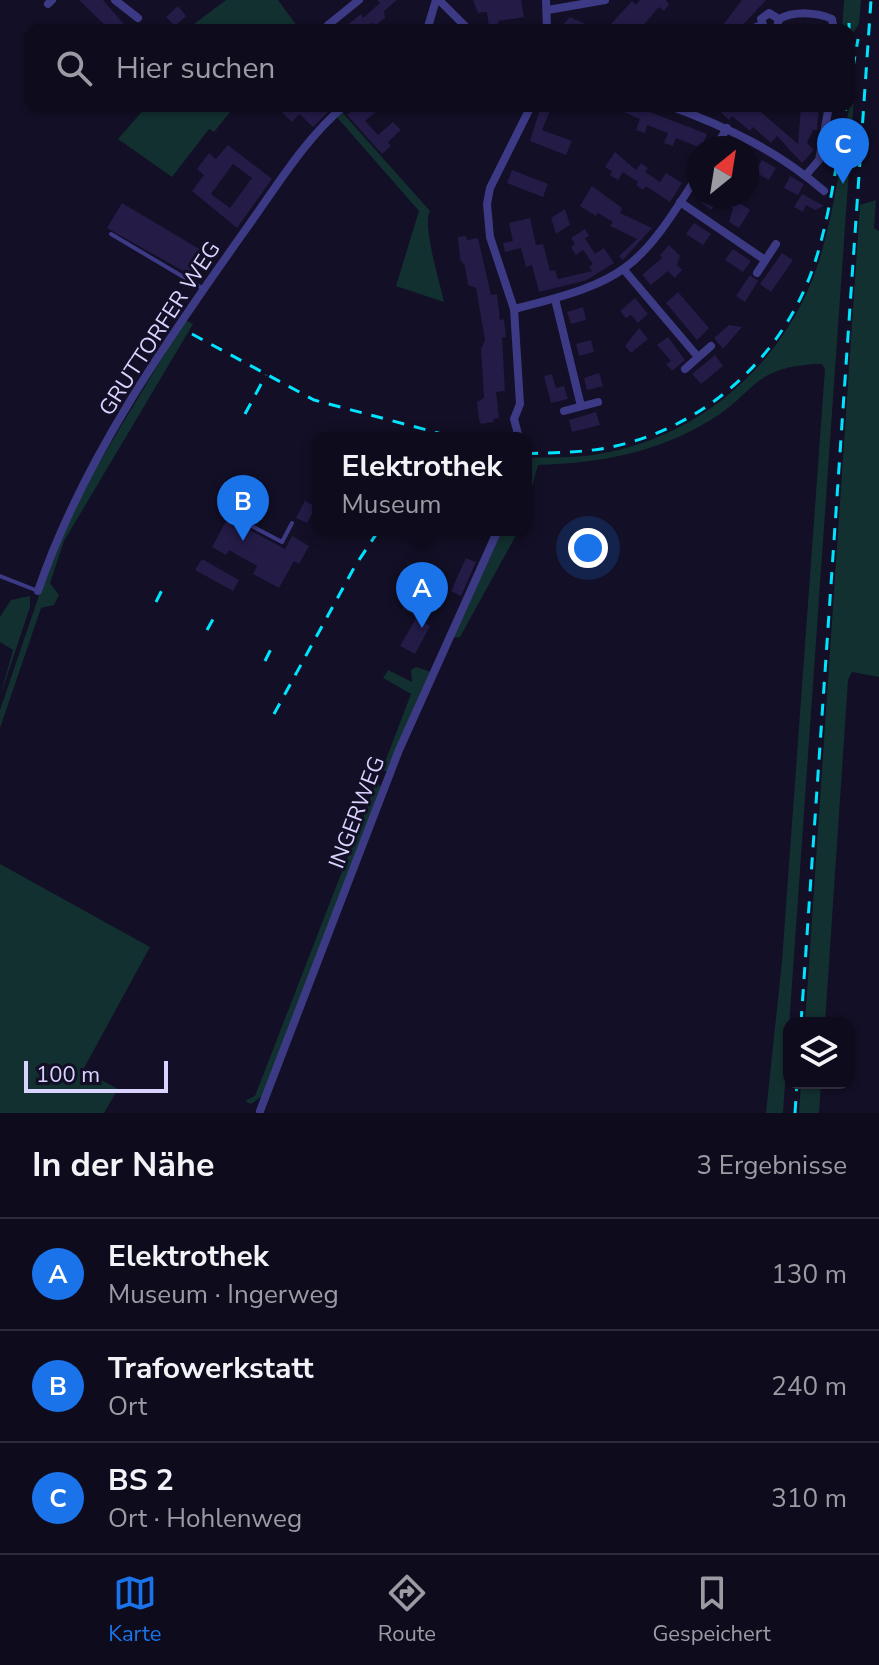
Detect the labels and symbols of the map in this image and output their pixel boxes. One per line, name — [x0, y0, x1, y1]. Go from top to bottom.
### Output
pin: C — [817, 118, 869, 184]
north arrow — [687, 136, 759, 208]
street label: GRUTTORFER WEG — [92, 236, 228, 422]
pin: B — [217, 475, 269, 541]
your location — [568, 528, 608, 568]
pin: A — [396, 562, 448, 628]
street label: INGERWEG — [322, 752, 392, 873]
scale bar — [24, 1057, 168, 1093]

